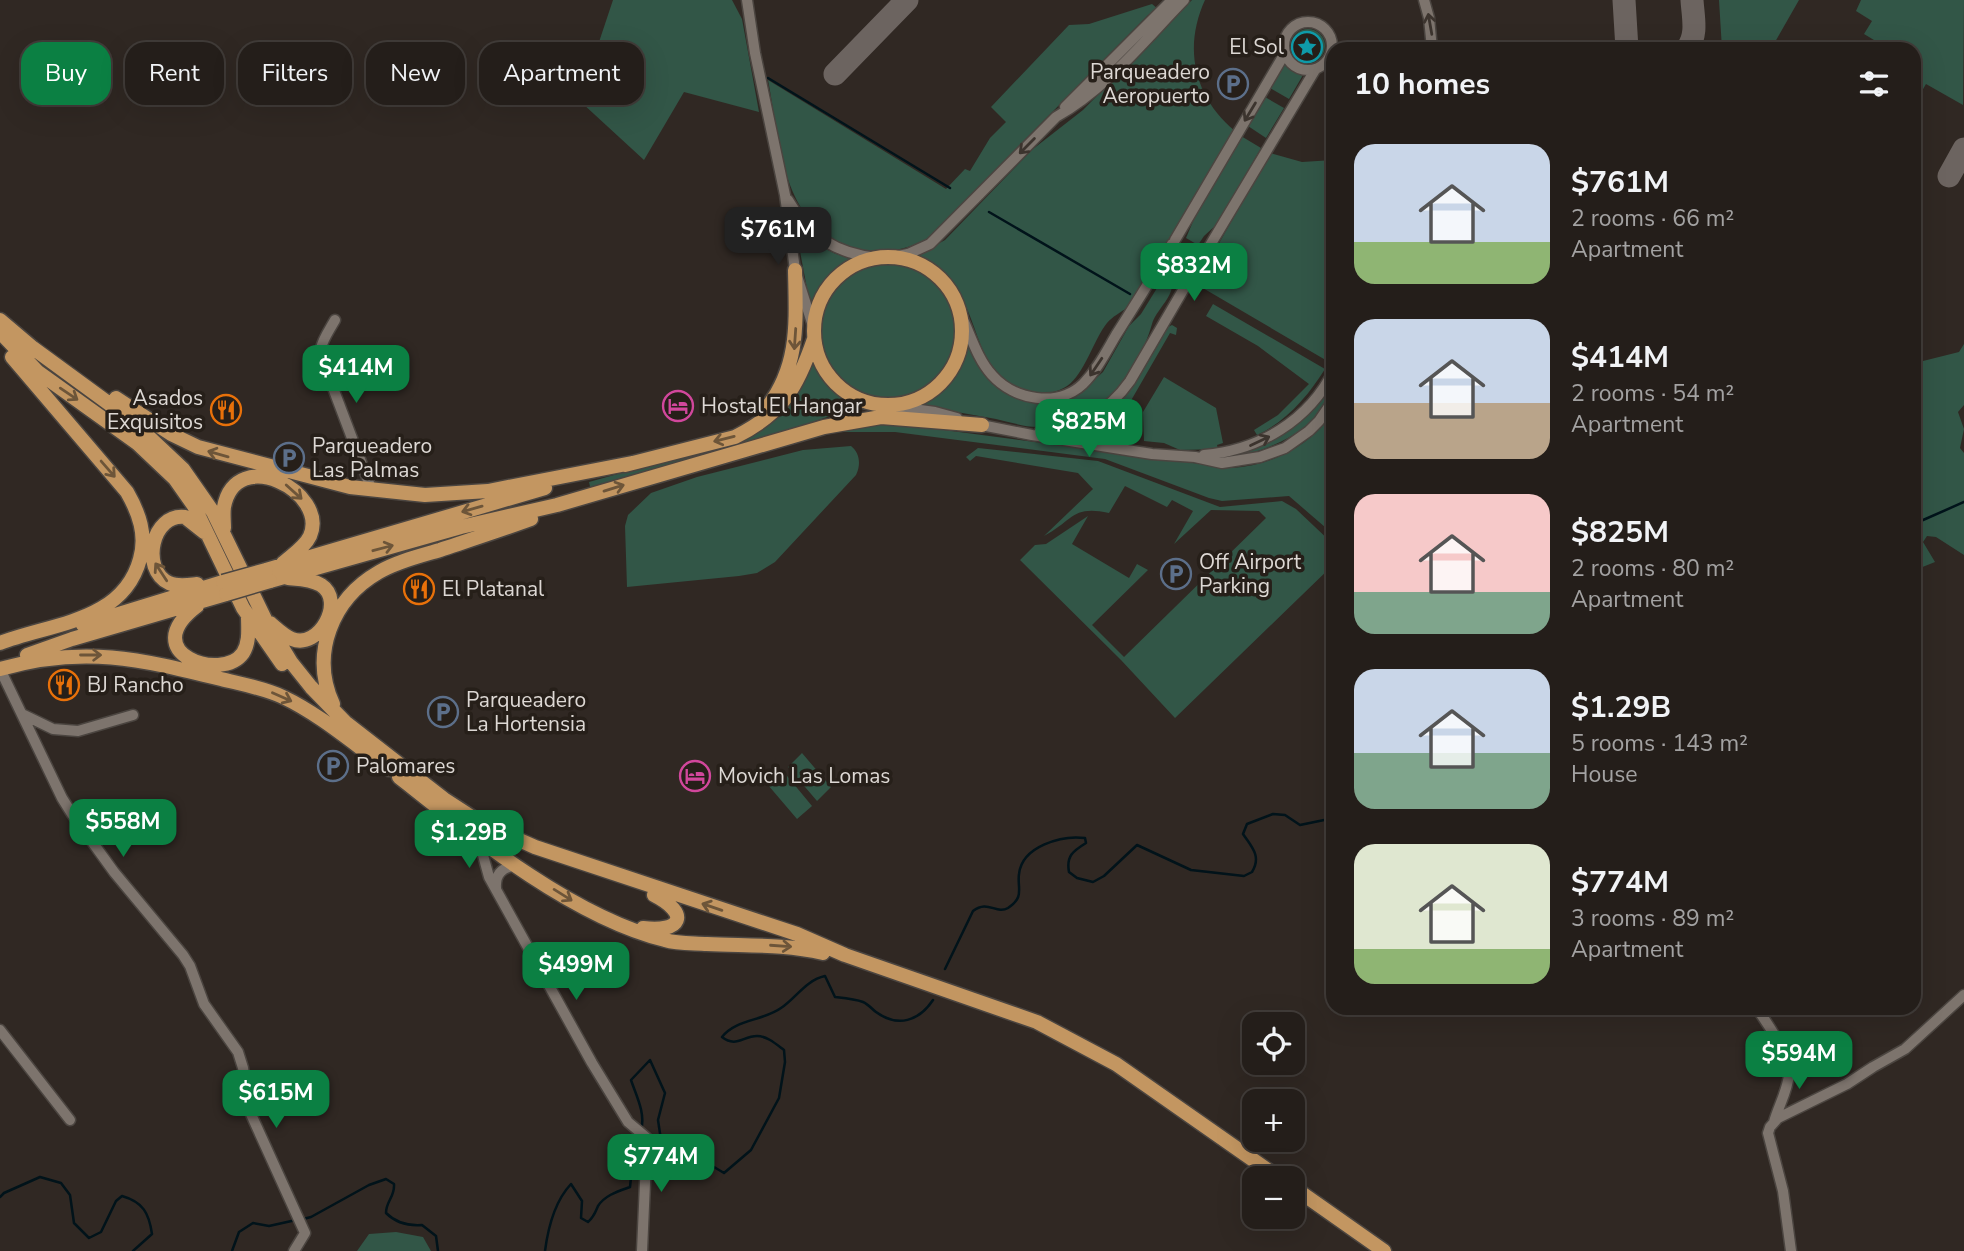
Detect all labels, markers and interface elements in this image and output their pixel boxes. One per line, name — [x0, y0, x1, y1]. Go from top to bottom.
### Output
one-way arrow — [1423, 13, 1436, 36]
place icon: El Sol — [1290, 30, 1324, 64]
place label: El Sol — [1229, 33, 1285, 61]
chip: Buy — [21, 42, 111, 105]
chip: Rent — [125, 42, 224, 105]
chip: Filters — [238, 42, 352, 105]
chip: New — [366, 42, 465, 105]
chip: Apartment — [479, 42, 644, 105]
place label: Parqueadero Aeropuerto — [1090, 58, 1210, 110]
text: 10 homes — [1354, 64, 1490, 105]
icon: filters — [1855, 65, 1893, 103]
parking icon: Parqueadero Aeropuerto — [1216, 67, 1250, 101]
one-way arrow — [1243, 101, 1257, 121]
one-way arrow — [1019, 137, 1036, 154]
text: $761M — [1571, 162, 1669, 203]
icon: home — [1410, 172, 1494, 256]
text: 2 rooms · 66 m² — [1571, 203, 1734, 234]
pin: $761M — [729, 208, 827, 267]
text: $761M — [740, 214, 816, 245]
text: Apartment — [1571, 234, 1683, 265]
pin: $832M — [1145, 244, 1243, 303]
text: $832M — [1156, 250, 1232, 281]
one-way arrow — [788, 327, 801, 349]
text: $414M — [1571, 337, 1669, 378]
pin: $414M — [307, 346, 405, 405]
icon: home — [1410, 347, 1494, 431]
text: $414M — [318, 352, 394, 383]
one-way arrow — [1089, 357, 1103, 376]
text: 2 rooms · 54 m² — [1571, 378, 1734, 409]
place label: Asados Exquisitos — [107, 384, 203, 436]
one-way arrow — [59, 387, 78, 401]
hotel icon: Hostal El Hangar — [661, 389, 695, 423]
place label: Hostal El Hangar — [701, 392, 863, 420]
restaurant icon: Asados Exquisitos — [209, 393, 243, 427]
pin: $825M — [1040, 400, 1138, 459]
text: $825M — [1051, 406, 1127, 437]
text: Apartment — [1571, 409, 1683, 440]
place label: Parqueadero Las Palmas — [312, 432, 432, 484]
one-way arrow — [713, 433, 736, 446]
one-way arrow — [1249, 434, 1270, 447]
parking icon: Parqueadero Las Palmas — [272, 441, 306, 475]
one-way arrow — [207, 446, 229, 459]
one-way arrow — [100, 459, 116, 477]
one-way arrow — [603, 480, 625, 493]
one-way arrow — [285, 484, 302, 501]
one-way arrow — [462, 504, 484, 517]
text: $825M — [1571, 512, 1669, 553]
icon: home — [1410, 522, 1494, 606]
one-way arrow — [372, 541, 394, 554]
place label: Off Airport Parking — [1199, 548, 1302, 600]
text: 2 rooms · 80 m² — [1571, 553, 1734, 584]
parking icon: Off Airport Parking — [1159, 557, 1193, 591]
one-way arrow — [154, 563, 169, 582]
restaurant icon: El Platanal — [402, 572, 436, 606]
place label: El Platanal — [442, 575, 545, 603]
text: Apartment — [1571, 584, 1683, 615]
one-way arrow — [79, 648, 102, 662]
restaurant icon: BJ Rancho — [47, 668, 81, 702]
place label: BJ Rancho — [87, 671, 184, 699]
place label: Parqueadero La Hortensia — [466, 686, 586, 738]
text: $1.29B — [1571, 687, 1671, 728]
one-way arrow — [271, 691, 292, 704]
parking icon: Parqueadero La Hortensia — [426, 695, 460, 729]
icon: home — [1410, 697, 1494, 781]
text: 5 rooms · 143 m² — [1571, 728, 1748, 759]
parking icon: Palomares — [316, 749, 350, 783]
place label: Palomares — [356, 752, 455, 780]
hotel icon: Movich Las Lomas — [678, 759, 712, 793]
text: House — [1571, 759, 1638, 790]
place label: Movich Las Lomas — [718, 762, 890, 790]
pin: $558M — [74, 800, 172, 859]
text: $558M — [85, 806, 161, 837]
pin: $1.29B — [412, 810, 526, 870]
text: $1.29B — [431, 817, 507, 848]
text: $774M — [1571, 862, 1669, 903]
icon: home — [1410, 872, 1494, 956]
one-way arrow — [553, 889, 573, 903]
one-way arrow — [702, 900, 724, 912]
text: 3 rooms · 89 m² — [1571, 903, 1734, 934]
text: Apartment — [1571, 934, 1683, 965]
one-way arrow — [769, 940, 791, 953]
pin: $499M — [527, 942, 625, 1002]
text: $499M — [538, 949, 614, 980]
map controls — [1242, 1012, 1305, 1229]
button: locate — [1242, 1012, 1305, 1075]
pin: $594M — [1750, 1032, 1848, 1091]
text: $594M — [1761, 1038, 1837, 1069]
pin: $615M — [227, 1070, 325, 1130]
text: $615M — [238, 1077, 314, 1108]
button: + — [1242, 1089, 1305, 1152]
pin: $774M — [612, 1134, 710, 1194]
text: $774M — [623, 1141, 699, 1172]
button: − — [1242, 1166, 1305, 1229]

